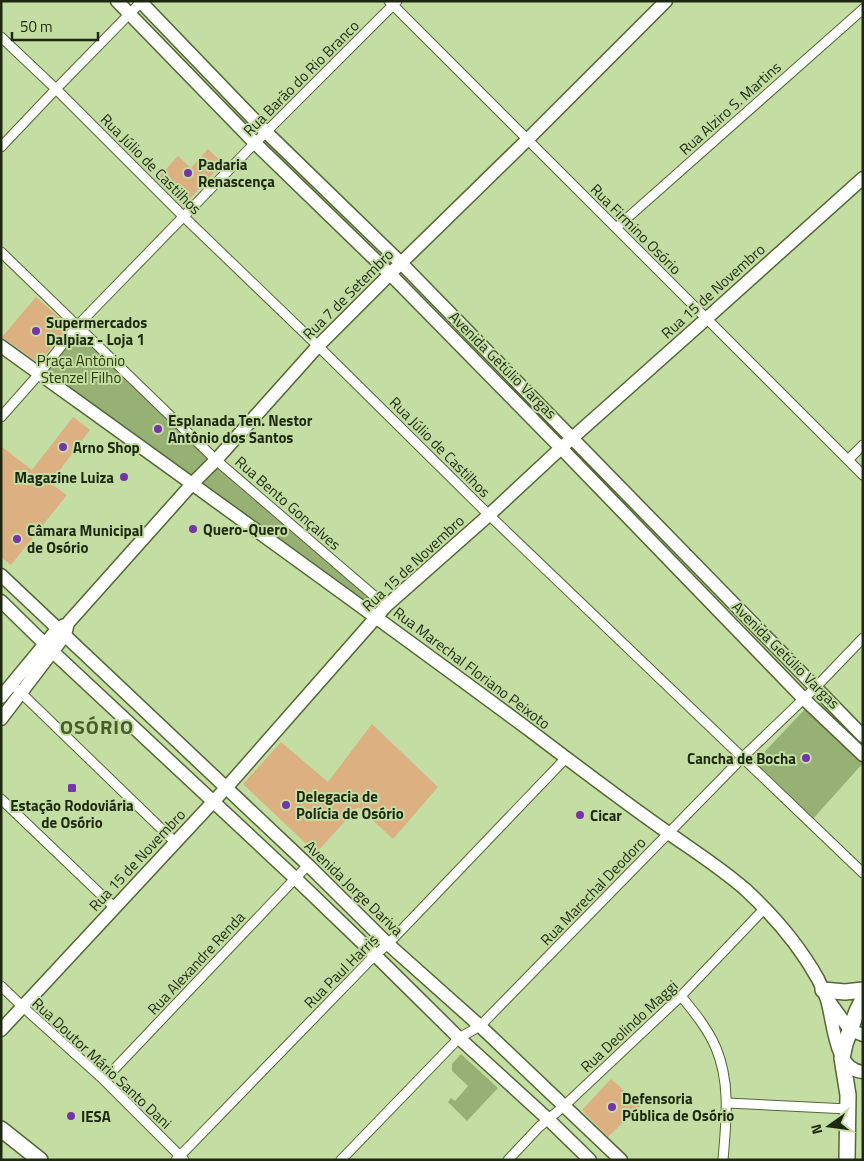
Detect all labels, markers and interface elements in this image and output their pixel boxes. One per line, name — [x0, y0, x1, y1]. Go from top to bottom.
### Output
scale bar — [12, 10, 99, 42]
text: 50 m — [20, 15, 53, 38]
street label: Rua Barão do Rio Branco — [238, 15, 364, 141]
street label: Rua Alziro S. Martins — [674, 56, 786, 160]
street label: Rua Júlio de Castilhos — [95, 108, 207, 220]
place label: Padaria Renascença — [198, 153, 275, 193]
marker: Padaria Renascença — [182, 167, 194, 179]
street label: Rua Firmino Osório — [585, 178, 687, 280]
street label: Rua 15 de Novembro — [656, 238, 770, 344]
street label: Rua 7 de Setembro — [297, 243, 399, 345]
street label: Avenida Getúlio Vargas — [444, 306, 562, 424]
place label: Supermercados Dalpiaz - Loja 1 — [46, 311, 147, 351]
marker: Supermercados Dalpiaz - Loja 1 — [30, 325, 42, 337]
park label: Praça Antônio Stenzel Filho — [37, 349, 125, 389]
street label: Rua Júlio de Castilhos — [384, 391, 496, 503]
place label: Esplanada Ten. Nestor Antônio dos Santos — [168, 409, 313, 449]
marker: Esplanada Ten. Nestor Antônio dos Santos — [152, 423, 164, 435]
place label: Arno Shop — [73, 436, 140, 459]
marker: Arno Shop — [57, 441, 69, 453]
street label: Rua Bento Gonçalves — [230, 450, 346, 556]
place label: Magazine Luiza — [14, 466, 114, 489]
marker: Magazine Luiza — [118, 471, 130, 483]
street label: Rua 15 de Novembro — [357, 509, 469, 617]
place label: Quero-Quero — [203, 518, 288, 541]
place label: Câmara Municipal de Osório — [27, 519, 143, 559]
marker: Quero-Quero — [187, 523, 199, 535]
marker: Câmara Municipal de Osório — [11, 533, 23, 545]
street label: Avenida Getúlio Vargas — [727, 596, 845, 714]
street label: Rua Marechal Floriano Peixoto — [389, 601, 555, 735]
district label: OSÓRIO — [60, 711, 134, 742]
place label: Cancha de Bocha — [687, 747, 796, 770]
marker: Cancha de Bocha — [800, 752, 812, 764]
marker: Estação Rodoviária de Osório — [66, 782, 78, 794]
place label: Delegacia de Polícia de Osório — [296, 785, 404, 825]
place label: Estação Rodoviária de Osório — [10, 794, 134, 834]
marker: Delegacia de Polícia de Osório — [280, 799, 292, 811]
street label: Rua 15 de Novembro — [83, 804, 191, 916]
place label: Cicar — [590, 804, 622, 827]
marker: Cicar — [574, 809, 586, 821]
street label: Rua Marechal Deodoro — [535, 831, 651, 951]
street label: Avenida Jorge Dariva — [299, 835, 409, 942]
street label: Rua Alexandre Renda — [142, 906, 251, 1020]
street label: Rua Paul Harris — [298, 928, 384, 1014]
street label: Rua Deolindo Maggi — [575, 975, 683, 1077]
street label: Rua Doutor Mário Santo Dani — [27, 992, 177, 1134]
place label: Defensoria Pública de Osório — [622, 1087, 734, 1127]
marker: Defensoria Pública de Osório — [606, 1101, 618, 1113]
north arrow — [804, 1101, 854, 1151]
place label: IESA — [81, 1105, 111, 1128]
marker: IESA — [65, 1110, 77, 1122]
text: N — [805, 1122, 827, 1137]

